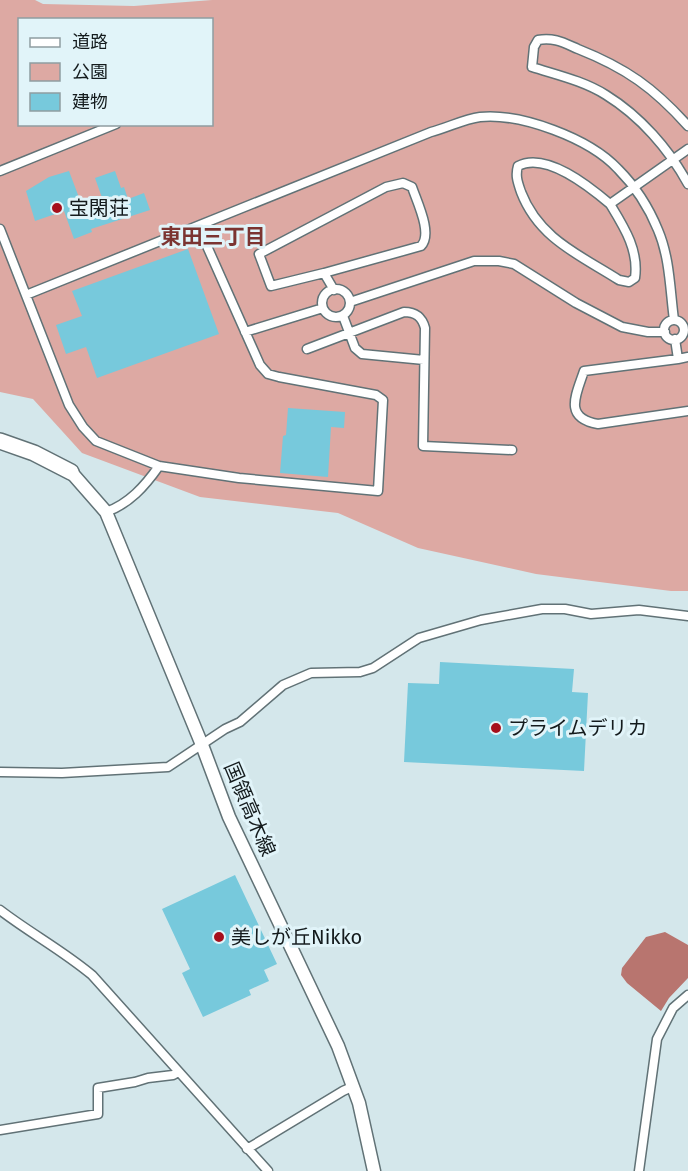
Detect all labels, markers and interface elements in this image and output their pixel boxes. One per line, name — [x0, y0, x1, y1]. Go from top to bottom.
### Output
legend — [18, 18, 213, 126]
text: 道路 — [72, 31, 108, 53]
text: 公園 — [72, 61, 108, 83]
text: 建物 — [72, 91, 108, 113]
place label: 宝閑荘 — [69, 196, 129, 220]
marker: 宝閑荘 — [50, 201, 64, 215]
district label: 東田三丁目 — [161, 224, 266, 250]
place label: プライムデリカ — [508, 716, 648, 740]
marker: プライムデリカ — [489, 721, 503, 735]
street label: 国領高木線 — [219, 758, 281, 860]
place label: 美しが丘Nikko — [231, 925, 362, 949]
marker: 美しが丘Nikko — [212, 930, 226, 944]

